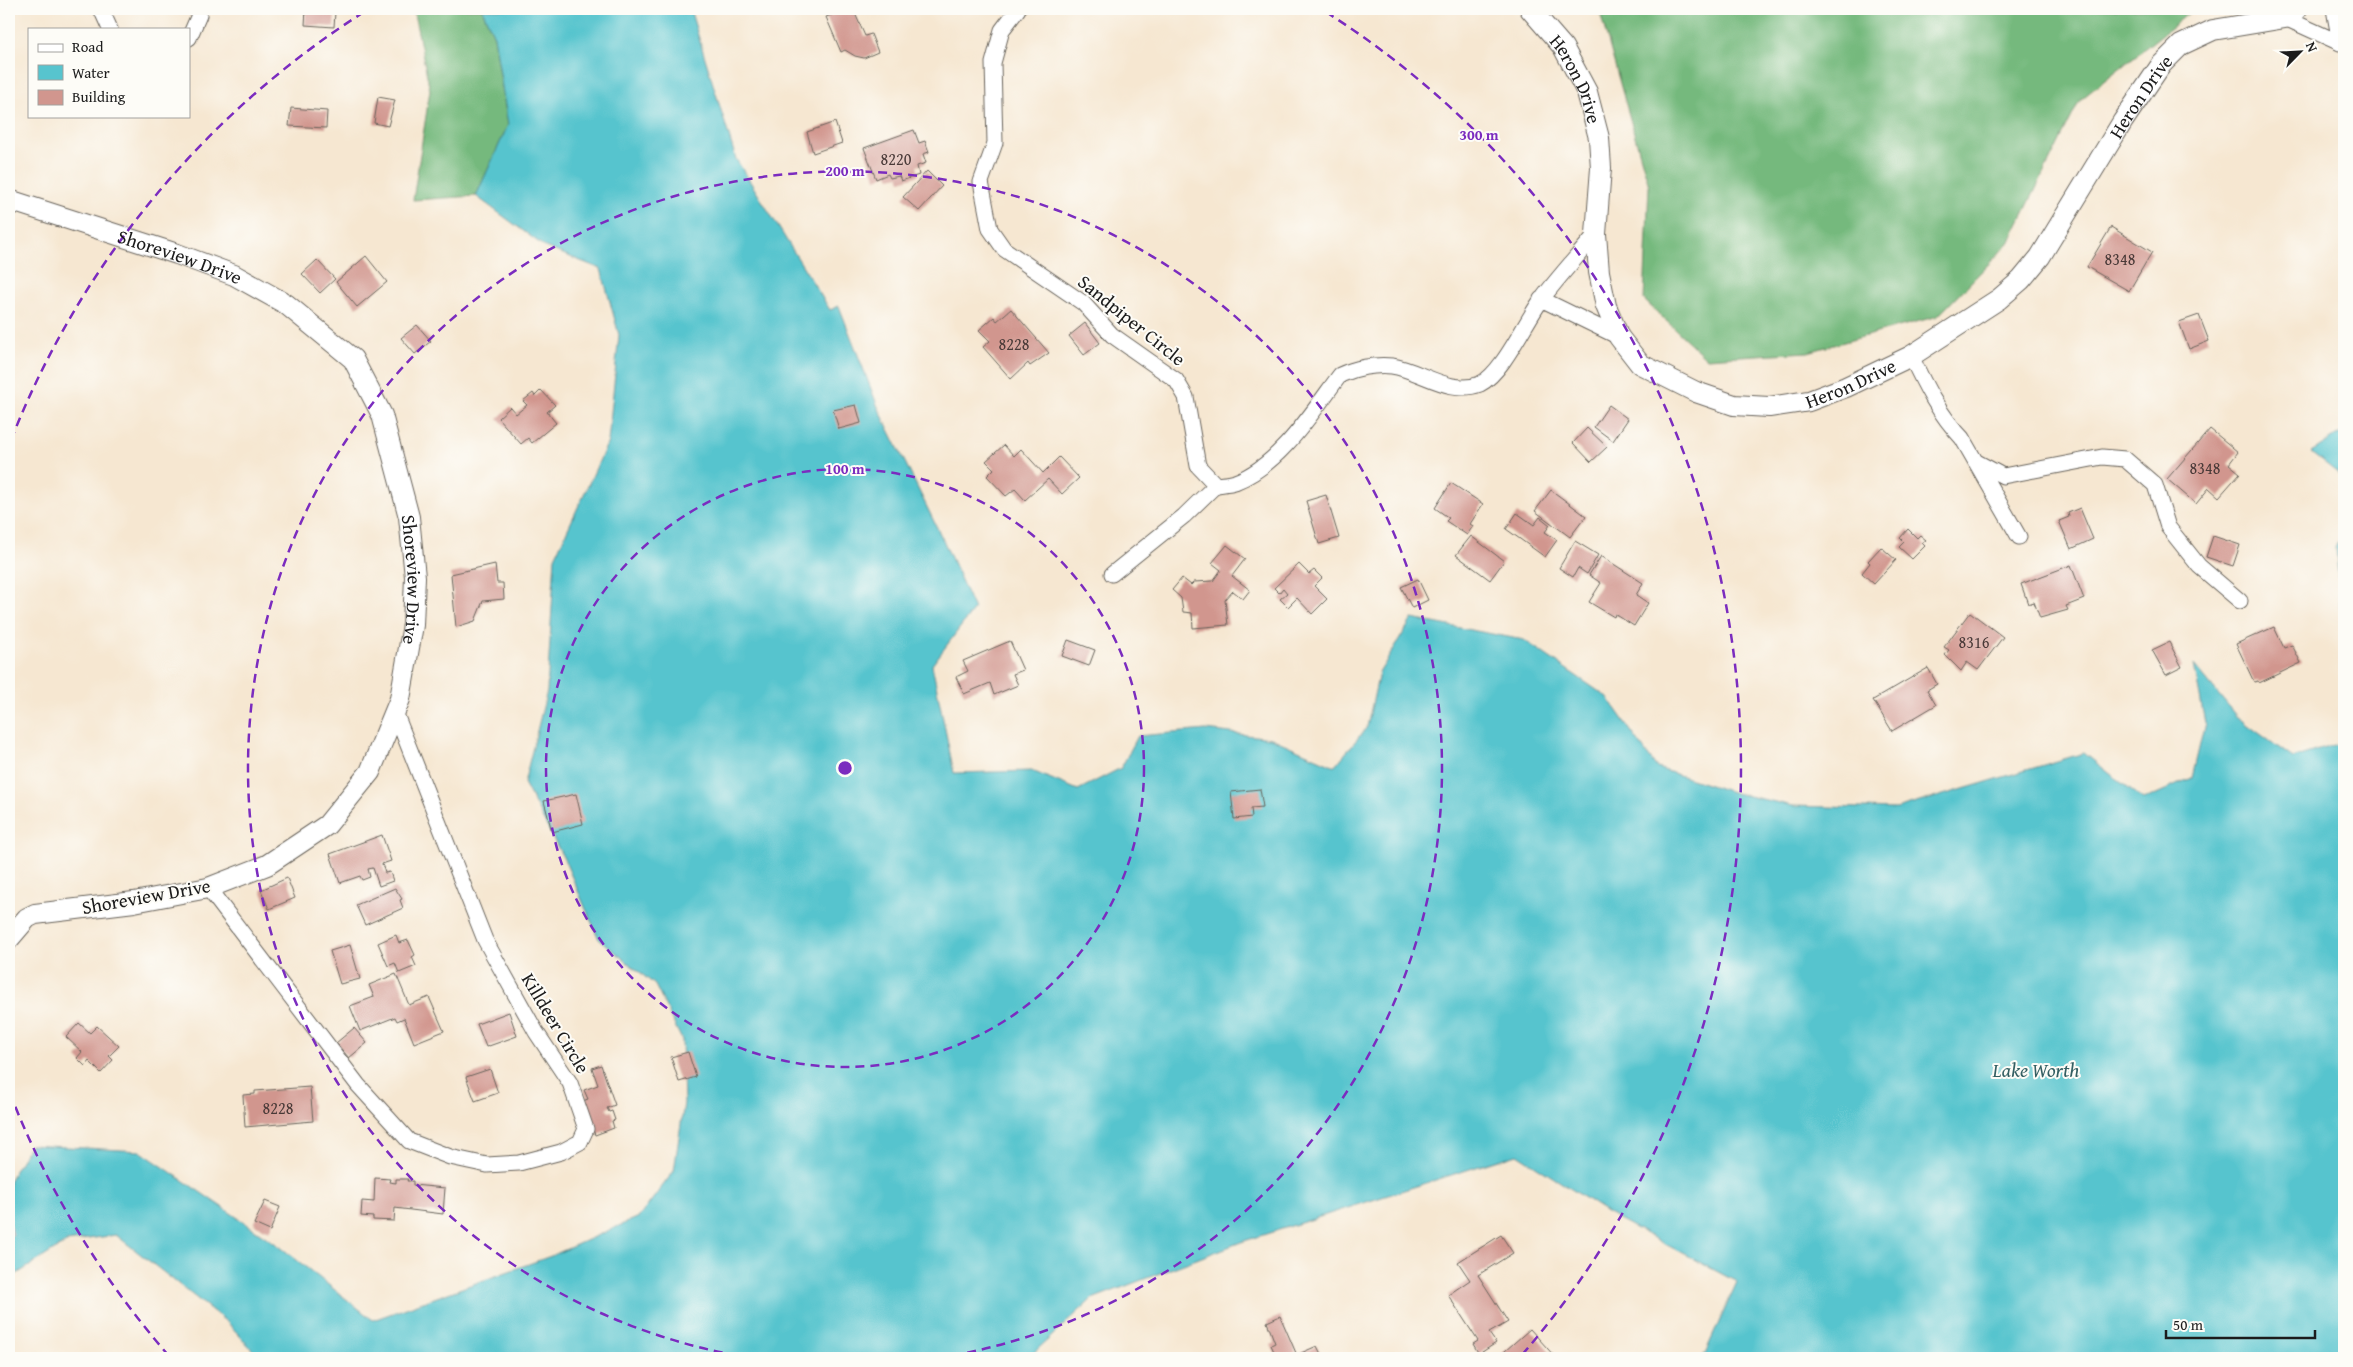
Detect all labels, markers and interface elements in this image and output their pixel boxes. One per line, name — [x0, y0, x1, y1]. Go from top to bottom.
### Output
legend — [28, 28, 190, 118]
street label: Heron Drive — [1544, 28, 1609, 126]
north arrow — [2276, 28, 2326, 78]
text: Road — [72, 36, 103, 57]
text: N — [2301, 38, 2323, 56]
street label: Heron Drive — [2102, 47, 2179, 144]
text: Water — [72, 62, 110, 83]
text: Building — [72, 86, 126, 107]
text: 300 m — [1459, 124, 1499, 145]
house number: 8220 — [881, 147, 912, 171]
text: 200 m — [825, 160, 865, 181]
street label: Shoreview Drive — [114, 222, 248, 291]
house number: 8348 — [2105, 247, 2136, 271]
street label: Sandpiper Circle — [1072, 268, 1192, 372]
house number: 8228 — [999, 332, 1030, 356]
street label: Heron Drive — [1801, 351, 1900, 415]
house number: 8348 — [2190, 456, 2221, 480]
text: 100 m — [825, 458, 865, 479]
street label: Shoreview Drive — [395, 513, 429, 647]
house number: 8316 — [1959, 630, 1990, 654]
centre of rings — [836, 759, 854, 777]
street label: Shoreview Drive — [79, 871, 213, 921]
street label: Killdeer Circle — [515, 967, 597, 1079]
water label: Lake Worth — [1992, 1055, 2079, 1084]
house number: 8228 — [263, 1096, 294, 1120]
scale bar — [2166, 1307, 2314, 1339]
text: 50 m — [2173, 1314, 2204, 1335]

